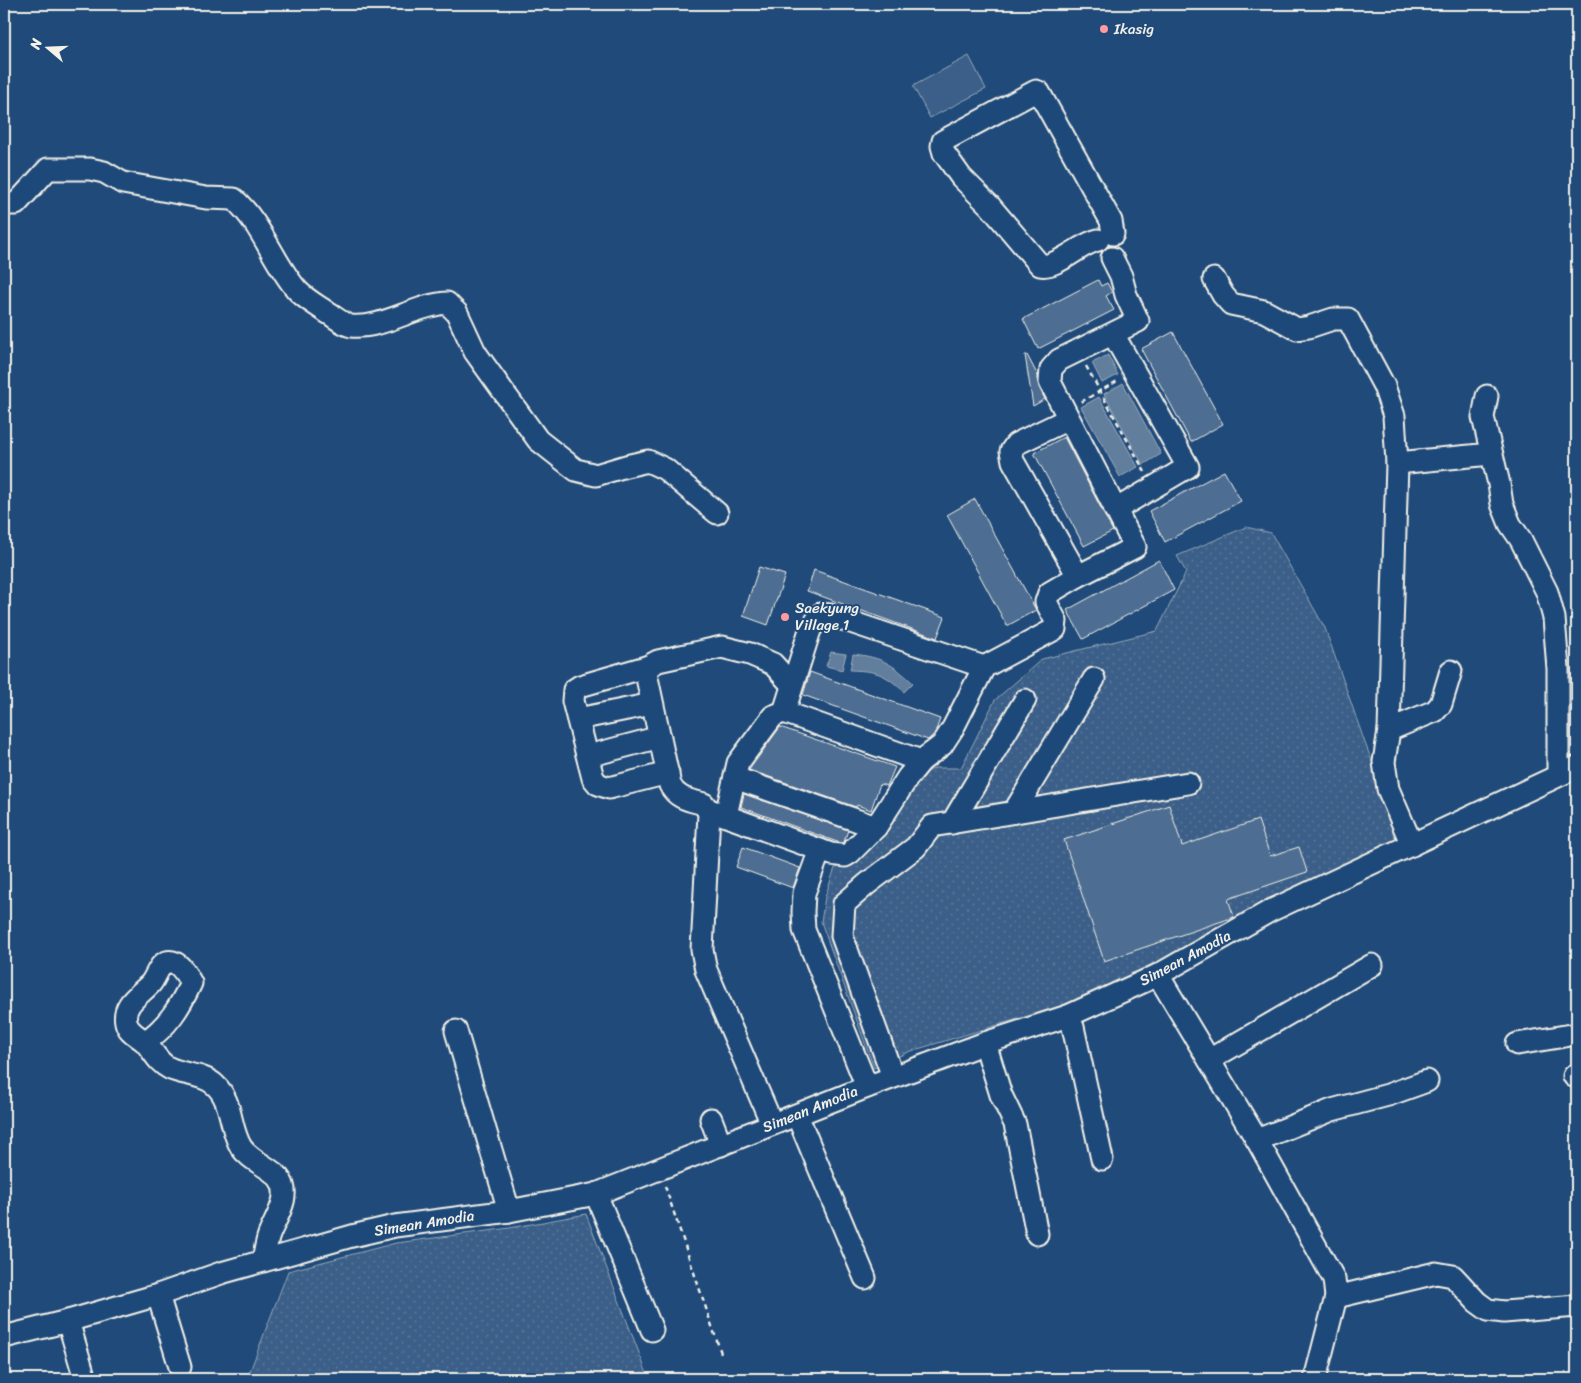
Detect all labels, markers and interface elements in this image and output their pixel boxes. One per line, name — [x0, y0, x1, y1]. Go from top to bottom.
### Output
place label: Ikasig — [1113, 16, 1154, 42]
north arrow — [22, 22, 72, 72]
marker: Ikasig — [1098, 23, 1110, 35]
text: N — [22, 35, 50, 54]
place label: Saekyung Village 1 — [795, 595, 860, 638]
marker: Saekyung Village 1 — [779, 611, 791, 623]
street label: Simean Amodia — [1134, 923, 1236, 993]
street label: Simean Amodia — [758, 1078, 862, 1140]
street label: Simean Amodia — [372, 1202, 476, 1244]

